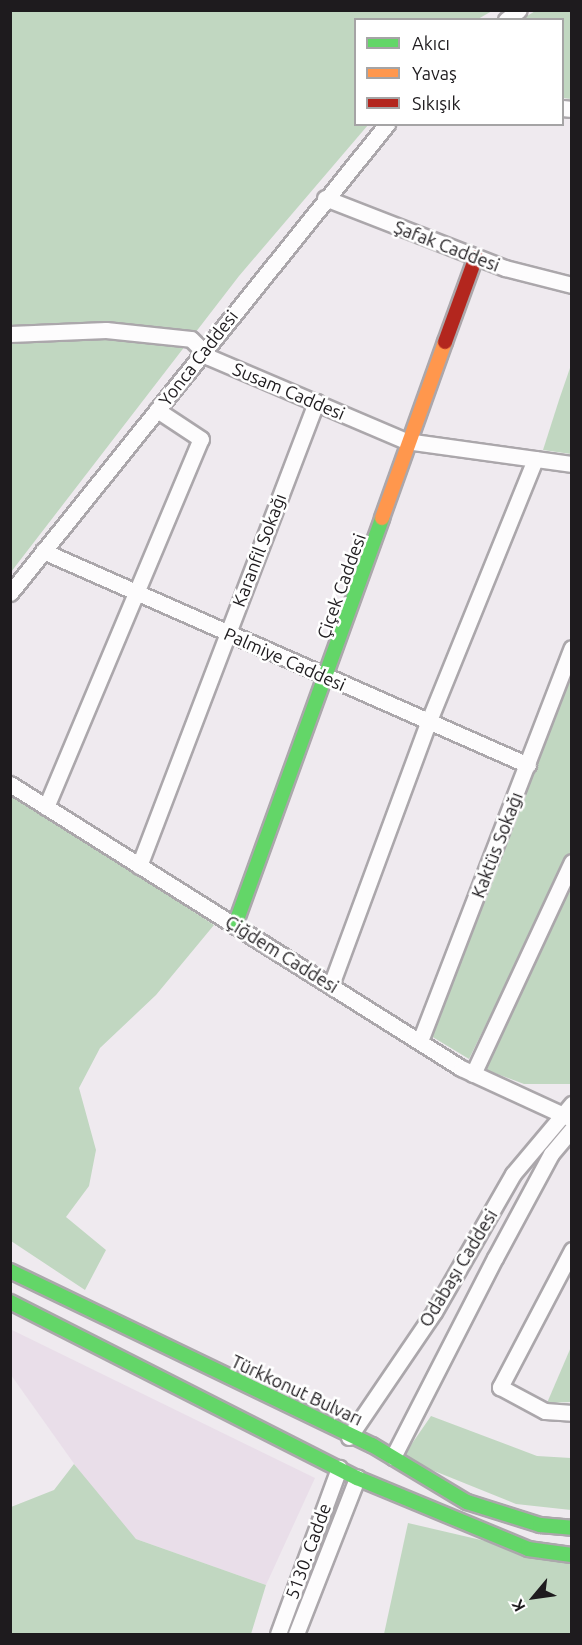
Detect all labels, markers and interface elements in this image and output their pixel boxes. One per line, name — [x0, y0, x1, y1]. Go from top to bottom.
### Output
legend — [354, 18, 564, 126]
text: Akıcı — [412, 33, 450, 53]
text: Yavaş — [412, 63, 457, 83]
text: Sıkışık — [412, 93, 461, 113]
street label: Şafak Caddesi — [391, 216, 503, 276]
street label: Yonca Caddesi — [154, 306, 242, 410]
street label: Susam Caddesi — [230, 358, 348, 424]
street label: Karanfil Sokağı — [227, 490, 291, 610]
street label: Çiçek Caddesi — [312, 530, 370, 642]
street label: Palmiye Caddesi — [221, 623, 349, 695]
street label: Kaktüs Sokağı — [467, 789, 527, 901]
street label: Çiğdem Caddesi — [221, 911, 343, 997]
street label: Odabaşı Caddesi — [414, 1205, 502, 1331]
street label: Türkkonut Bulvarı — [228, 1350, 366, 1430]
street label: 5130. Cadde — [281, 1500, 335, 1602]
north arrow — [504, 1567, 564, 1627]
text: K — [508, 1597, 529, 1615]

